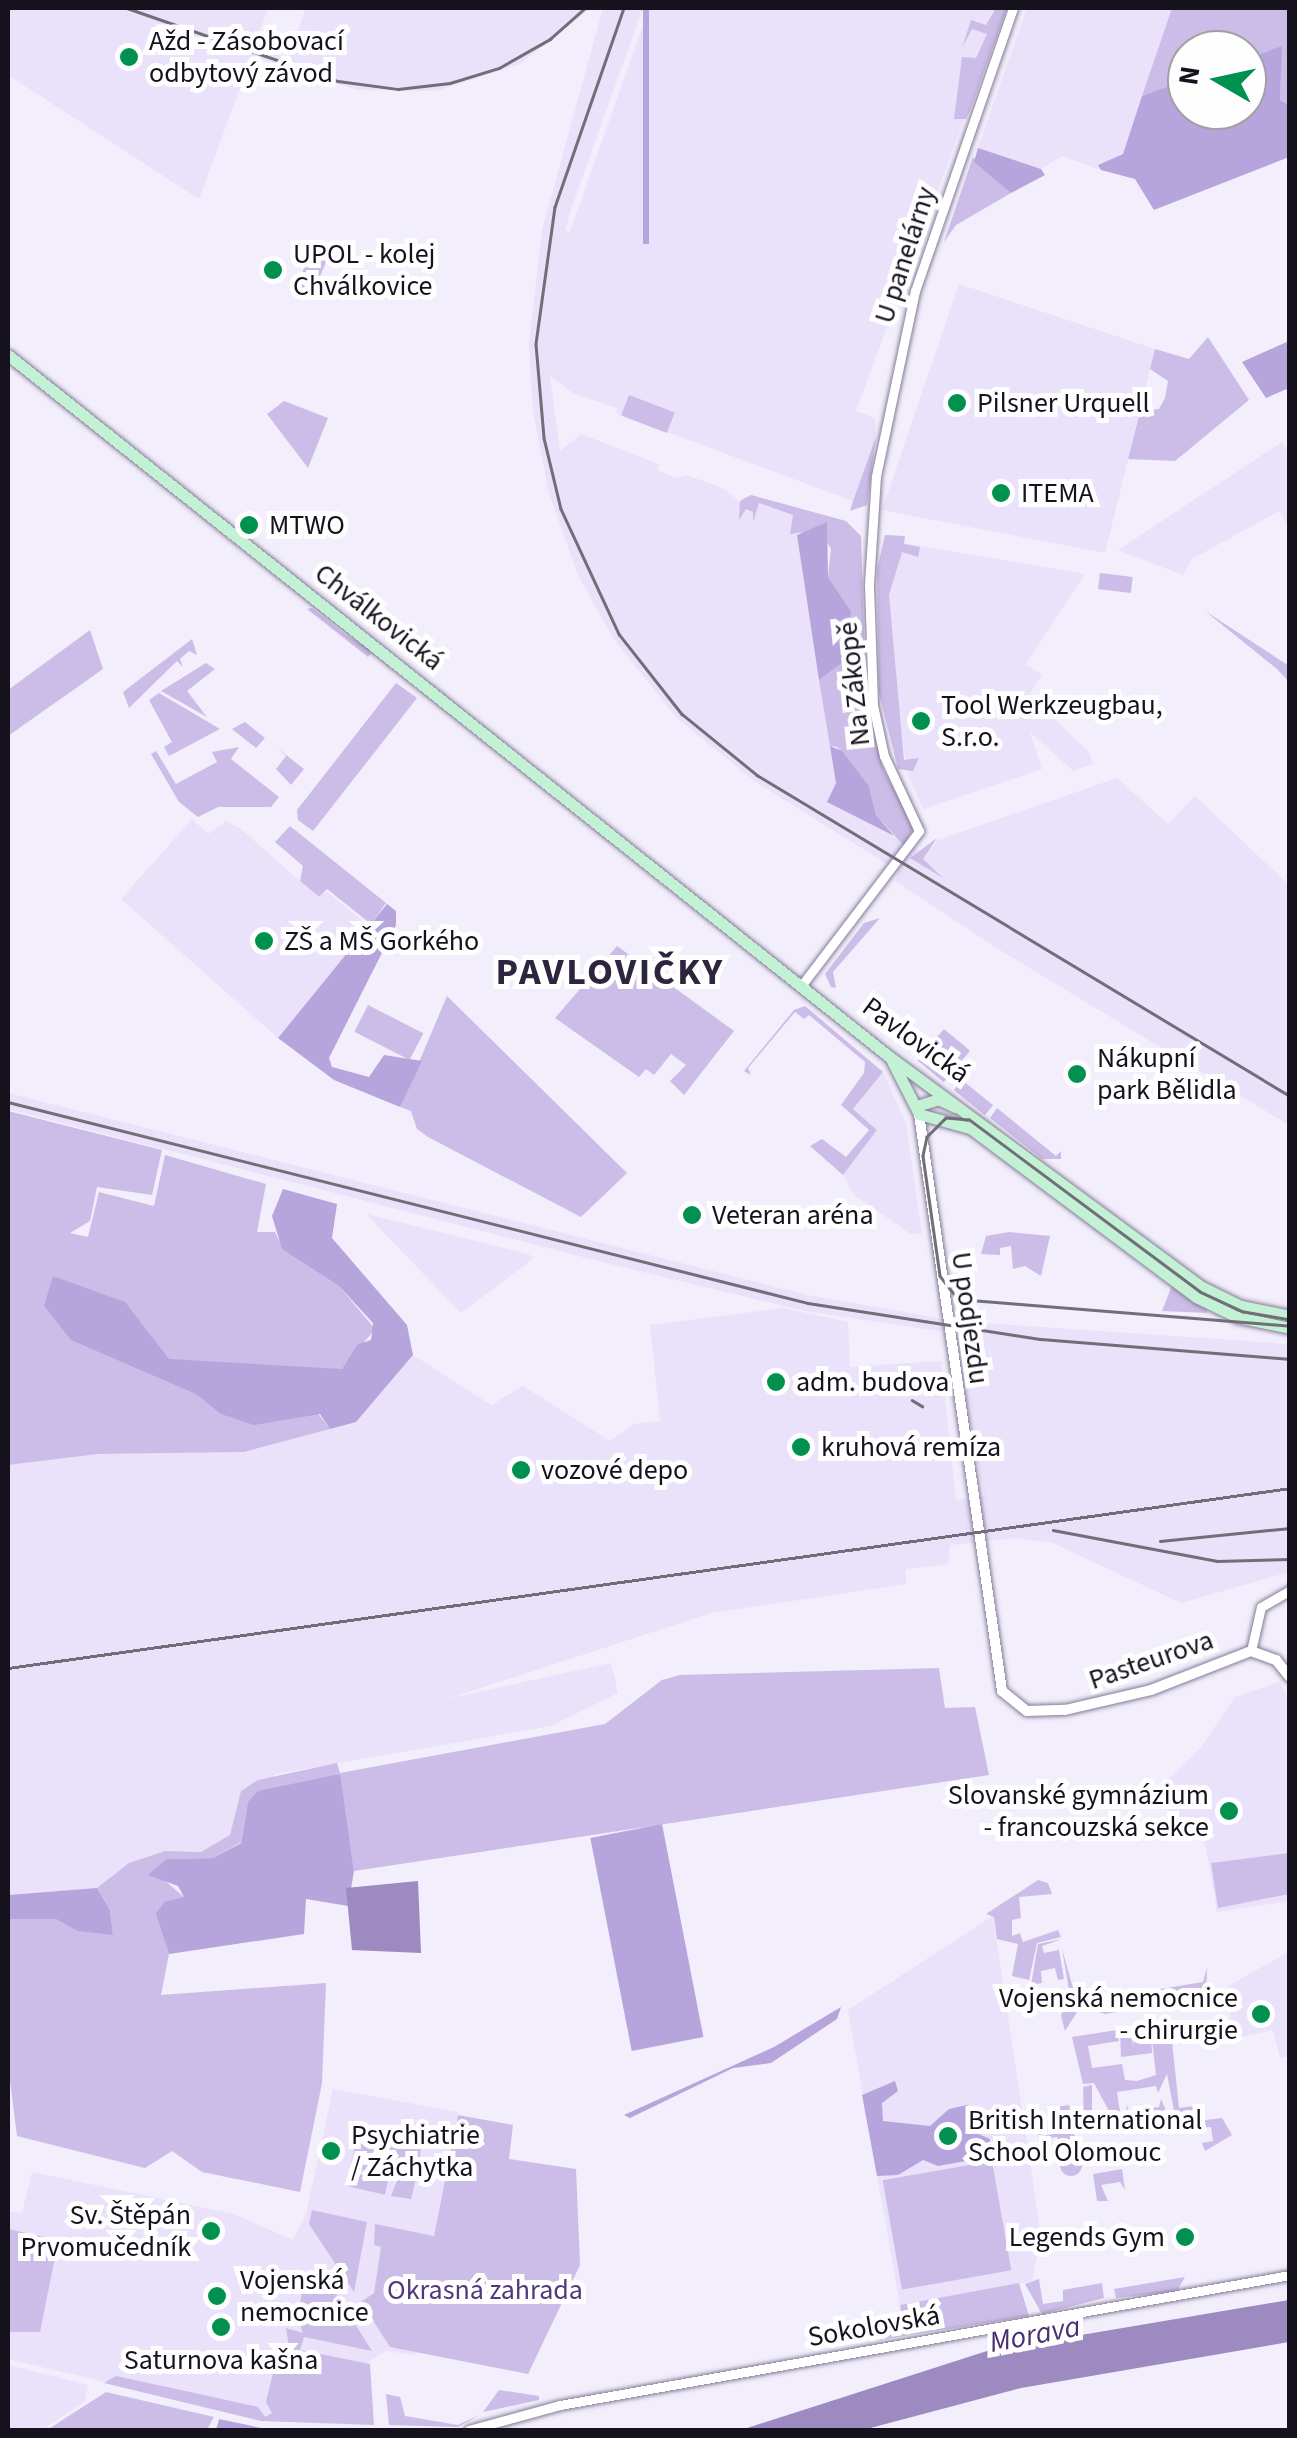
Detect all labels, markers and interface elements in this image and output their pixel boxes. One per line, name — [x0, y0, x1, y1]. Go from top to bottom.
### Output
place label: Ažd - Zásobovací odbytový závod — [149, 24, 344, 90]
north arrow — [1167, 30, 1267, 130]
marker: Ažd - Zásobovací odbytový závod — [118, 46, 140, 68]
text: N — [1168, 63, 1211, 88]
street label: U panelárny — [867, 183, 943, 327]
place label: UPOL - kolej Chválkovice — [293, 237, 435, 303]
marker: UPOL - kolej Chválkovice — [262, 259, 284, 281]
place label: Pilsner Urquell — [977, 386, 1150, 420]
marker: Pilsner Urquell — [946, 392, 968, 414]
place label: ITEMA — [1021, 476, 1094, 510]
marker: ITEMA — [990, 482, 1012, 504]
place label: MTWO — [269, 508, 345, 542]
marker: MTWO — [238, 514, 260, 536]
street label: Chválkovická — [308, 556, 450, 678]
street label: Na Zákopě — [831, 620, 877, 748]
place label: Tool Werkzeugbau, S.r.o. — [941, 688, 1163, 754]
marker: Tool Werkzeugbau, S.r.o. — [910, 710, 932, 732]
place label: ZŠ a MŠ Gorkého — [284, 924, 479, 958]
marker: ZŠ a MŠ Gorkého — [253, 930, 275, 952]
district label: PAVLOVIČKY — [495, 950, 725, 996]
street label: Pavlovická — [856, 990, 976, 1090]
place label: Nákupní park Bělidla — [1097, 1041, 1237, 1107]
marker: Nákupní park Bělidla — [1066, 1063, 1088, 1085]
place label: Veteran aréna — [712, 1198, 874, 1232]
marker: Veteran aréna — [681, 1204, 703, 1226]
street label: U podjezdu — [944, 1250, 996, 1386]
place label: adm. budova — [796, 1365, 949, 1399]
marker: adm. budova — [765, 1371, 787, 1393]
place label: kruhová remíza — [821, 1430, 1001, 1464]
marker: kruhová remíza — [790, 1436, 812, 1458]
place label: vozové depo — [541, 1453, 688, 1487]
marker: vozové depo — [510, 1459, 532, 1481]
street label: Pasteurova — [1084, 1623, 1218, 1697]
place label: Slovanské gymnázium - francouzská sekce — [948, 1778, 1209, 1844]
marker: Slovanské gymnázium - francouzská sekce — [1218, 1800, 1240, 1822]
place label: Vojenská nemocnice - chirurgie — [999, 1981, 1238, 2047]
marker: Vojenská nemocnice - chirurgie — [1248, 2001, 1274, 2027]
place label: British International School Olomouc — [968, 2103, 1202, 2169]
place label: Psychiatrie / Záchytka — [351, 2118, 480, 2184]
marker: British International School Olomouc — [937, 2125, 959, 2147]
marker: Psychiatrie / Záchytka — [320, 2140, 342, 2162]
place label: Sv. Štěpán Prvomučedník — [20, 2198, 191, 2264]
marker: Sv. Štěpán Prvomučedník — [200, 2220, 222, 2242]
place label: Legends Gym — [1009, 2220, 1165, 2254]
marker: Legends Gym — [1174, 2226, 1196, 2248]
place label: Vojenská nemocnice — [240, 2263, 369, 2329]
park label: Okrasná zahrada — [387, 2273, 583, 2307]
marker: Vojenská nemocnice — [204, 2283, 230, 2309]
street label: Sokolovská — [805, 2298, 943, 2354]
water label: Morava — [986, 2309, 1084, 2361]
marker: Saturnova kašna — [210, 2316, 232, 2338]
place label: Saturnova kašna — [124, 2343, 318, 2377]

